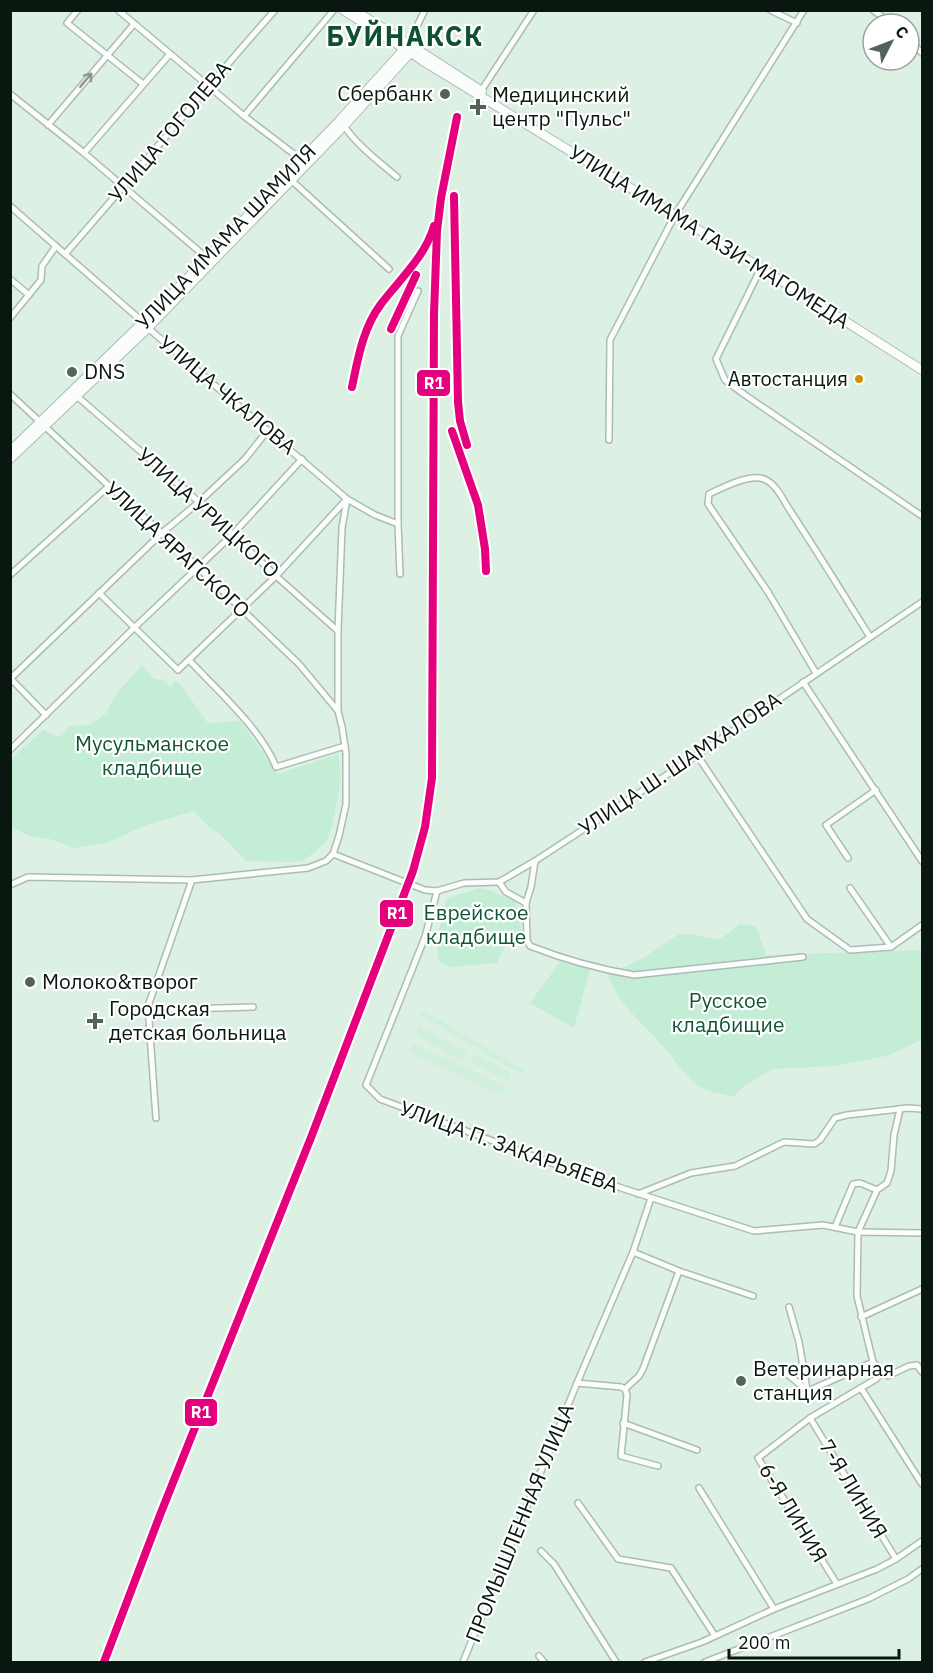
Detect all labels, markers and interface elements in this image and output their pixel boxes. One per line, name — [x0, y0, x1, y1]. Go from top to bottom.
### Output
north arrow — [861, 12, 921, 72]
district label: БУЙНАКСК — [326, 18, 484, 53]
text: С — [891, 21, 913, 43]
street label: УЛИЦА ГОГОЛЕВА — [102, 55, 237, 208]
one-way arrow — [79, 73, 93, 88]
place label: Сбербанк — [337, 79, 433, 107]
place label: Медицинский центр "Пульс" — [492, 80, 631, 132]
marker: Сбербанк — [438, 87, 452, 101]
marker: Медицинский центр "Пульс" — [469, 98, 487, 116]
street label: УЛИЦА ИМАМА ШАМИЛЯ — [129, 137, 322, 335]
street label: УЛИЦА ИМАМА ГАЗИ-МАГОМЕДА — [564, 138, 855, 334]
street label: УЛИЦА ЧКАЛОВА — [153, 328, 302, 460]
place label: DNS — [84, 357, 125, 385]
marker: DNS — [65, 365, 79, 379]
place label: Автостанция — [728, 365, 848, 392]
line badge: R1 — [416, 369, 451, 397]
text: R1 — [424, 373, 445, 393]
marker: Автостанция — [853, 373, 865, 385]
street label: УЛИЦА УРИЦКОГО — [131, 441, 286, 584]
street label: УЛИЦА ЯРАГСКОГО — [99, 475, 256, 624]
street label: УЛИЦА Ш. ШАМХАЛОВА — [573, 685, 786, 841]
park label: Мусульманское кладбище — [75, 729, 229, 781]
park label: Еврейское кладбище — [423, 898, 529, 950]
line badge: R1 — [379, 899, 414, 928]
text: R1 — [387, 903, 408, 923]
place label: Молоко&творог — [42, 967, 198, 995]
marker: Молоко&творог — [23, 975, 37, 989]
park label: Русское кладбищие — [671, 986, 785, 1038]
place label: Городская детская больница — [109, 994, 287, 1046]
marker: Городская детская больница — [86, 1012, 104, 1030]
street label: УЛИЦА П. ЗАКАРЬЯЕВА — [396, 1093, 623, 1199]
place label: Ветеринарная станция — [753, 1354, 894, 1406]
marker: Ветеринарная станция — [734, 1374, 748, 1388]
line badge: R1 — [184, 1398, 218, 1427]
street label: ПРОМЫШЛЕННАЯ УЛИЦА — [458, 1399, 580, 1646]
text: R1 — [191, 1402, 212, 1422]
street label: 7-Я ЛИНИЯ — [813, 1434, 895, 1543]
street label: 6-Я ЛИНИЯ — [753, 1458, 835, 1567]
scale bar — [729, 1622, 898, 1660]
text: 200 m — [738, 1631, 790, 1654]

